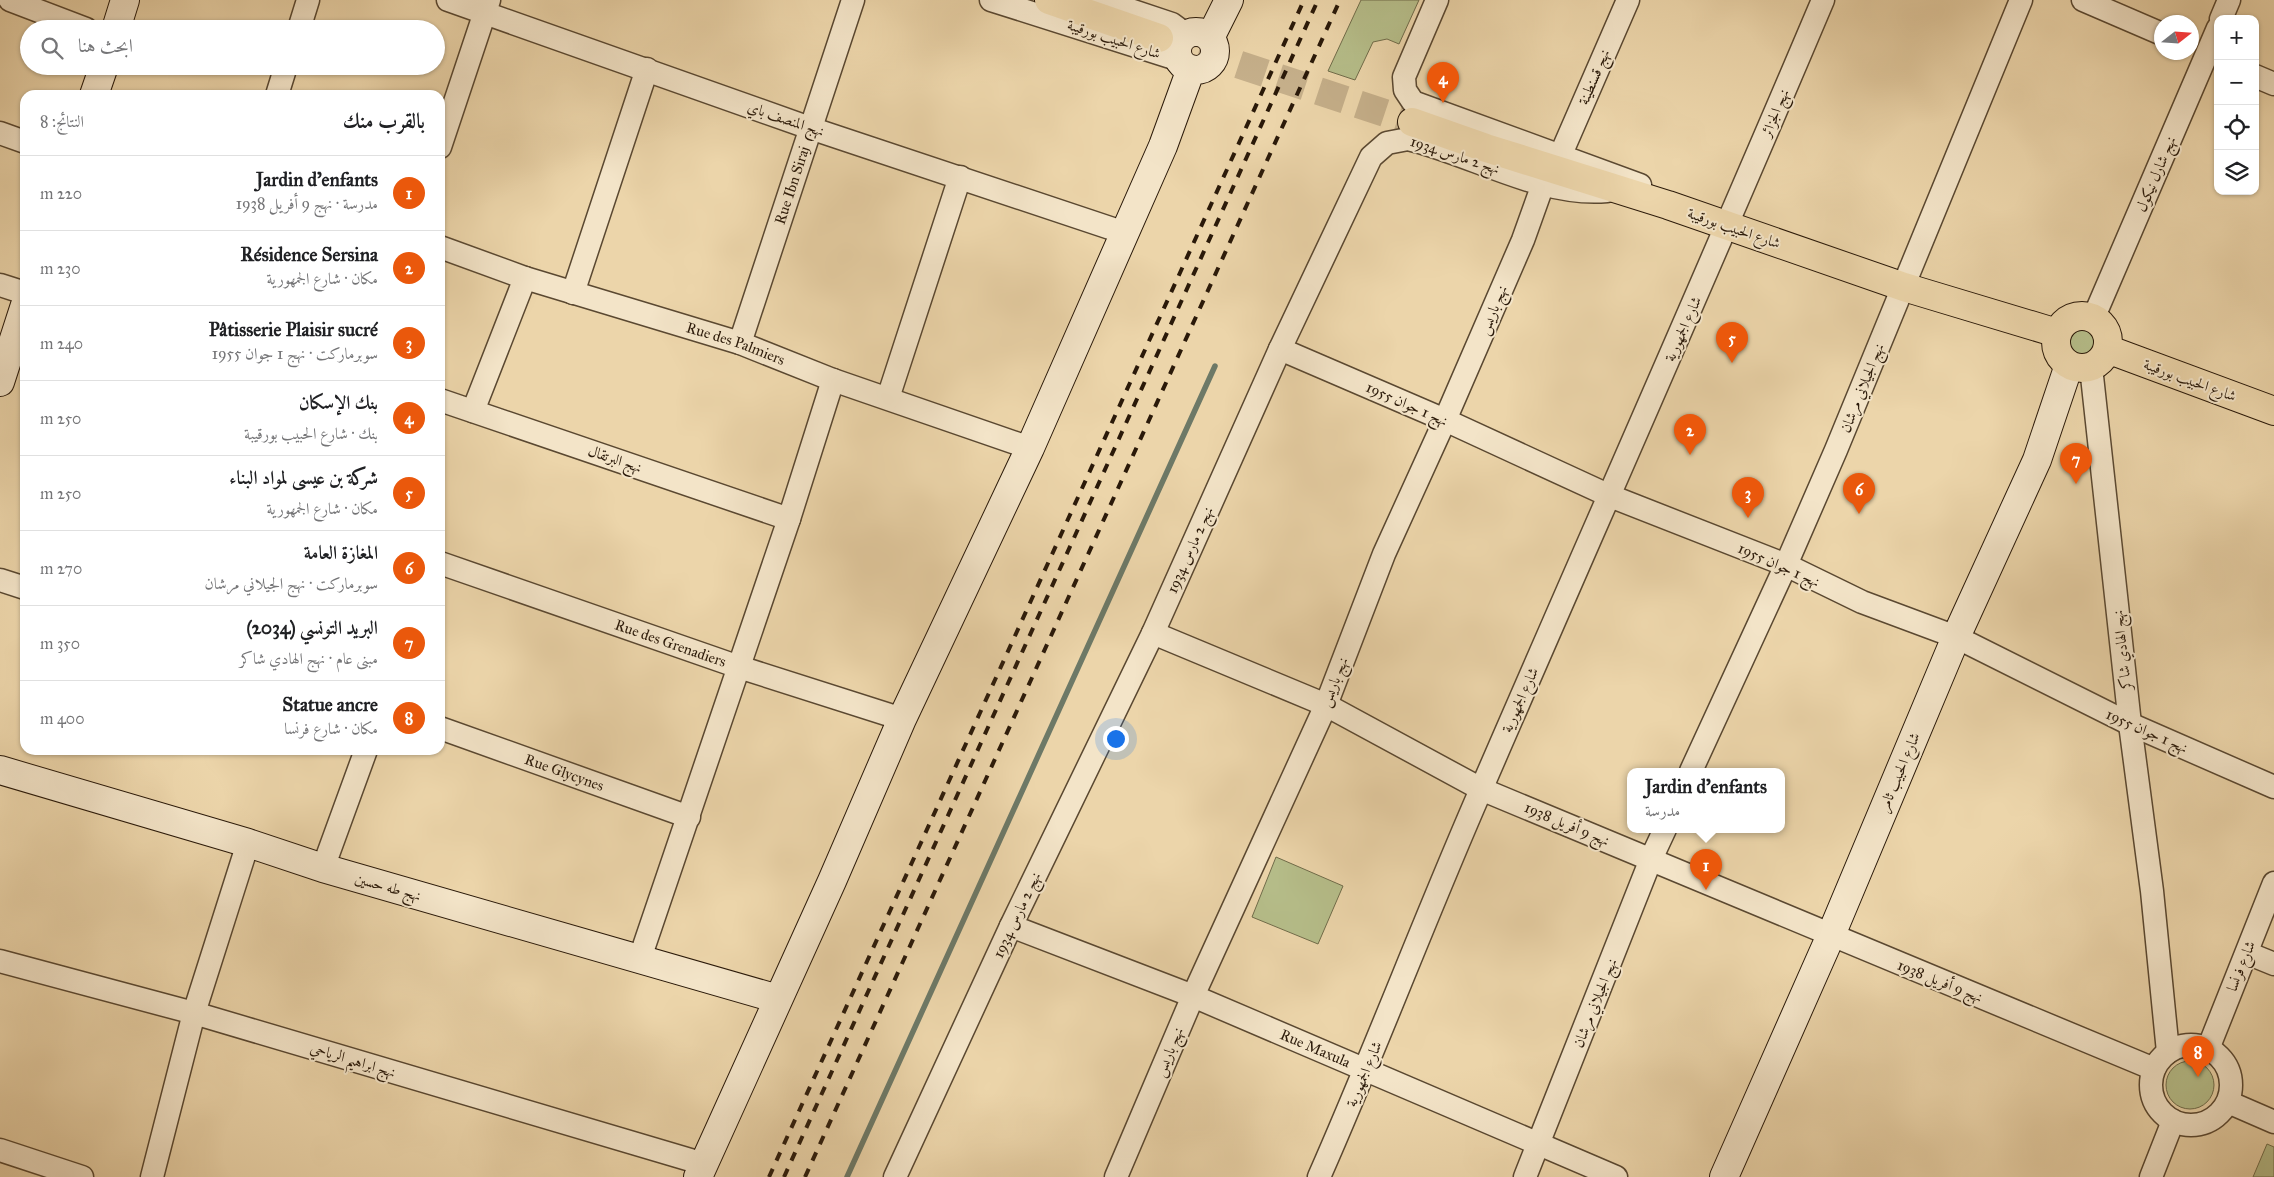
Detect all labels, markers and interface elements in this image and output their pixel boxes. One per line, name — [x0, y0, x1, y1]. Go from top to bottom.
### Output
street label: شارع الحبيب بورقيبة — [1064, 15, 1163, 66]
north arrow — [2154, 15, 2199, 60]
map controls — [2214, 15, 2259, 195]
button: + — [2214, 15, 2259, 60]
search box — [20, 20, 445, 75]
icon: search — [38, 34, 66, 62]
text: ابحث هنا — [78, 34, 133, 57]
street label: نهج قسنطينة — [1574, 46, 1618, 109]
button: − — [2214, 60, 2259, 105]
pin: 4 — [1427, 62, 1459, 103]
street label: نهج الجزائر — [1756, 86, 1798, 144]
street label: نهج المنصف باي — [744, 97, 827, 145]
button: locate — [2214, 105, 2259, 150]
text: بالقرب منك — [343, 108, 425, 134]
text: النتائج: 8 — [40, 112, 84, 131]
street label: نهج 2 مارس 1934 — [1406, 132, 1502, 183]
street label: نهج شارل نيكول — [2132, 133, 2185, 217]
street label: Rue Ibn Siraj — [771, 144, 813, 227]
button: layers — [2214, 150, 2259, 195]
text: Jardin d'enfants — [256, 168, 378, 191]
text: 220 m — [40, 184, 82, 203]
text: 1 — [406, 184, 412, 203]
text: مدرسة · نهج 9 أفريل 1938 — [236, 194, 378, 213]
street label: شارع الحبيب بورقيبة — [1684, 204, 1783, 256]
text: Résidence Sersina — [241, 243, 378, 266]
text: 230 m — [40, 259, 81, 278]
text: 2 — [405, 259, 413, 278]
text: مكان · شارع الجمهورية — [267, 269, 378, 288]
street label: نهج باريس — [1475, 283, 1516, 339]
street label: شارع الجمهورية — [1661, 294, 1709, 366]
text: Pâtisserie Plaisir sucré — [209, 318, 378, 341]
street label: Rue des Palmiers — [684, 318, 787, 369]
pin: 5 — [1716, 322, 1748, 363]
text: 240 m — [40, 334, 83, 353]
text: 3 — [406, 334, 412, 353]
street label: نهج الجيلاني مرشان — [1836, 341, 1893, 437]
text: سوبرماركت · نهج 1 جوان 1955 — [212, 344, 378, 363]
street label: شارع الحبيب بورقيبة — [2140, 355, 2239, 409]
street label: نهج 1 جوان 1955 — [1361, 378, 1451, 435]
text: بنك الإسكان — [299, 391, 378, 414]
text: 250 m — [40, 409, 81, 428]
text: 4 — [405, 409, 413, 428]
pin: 2 — [1674, 414, 1706, 455]
text: بنك · شارع الحبيب بورقيبة — [244, 424, 378, 443]
street label: نهج البرتقال — [584, 441, 644, 481]
pin: 7 — [2060, 443, 2092, 484]
text: شركة بن عيسى لمواد البناء — [229, 466, 378, 489]
pin: 6 — [1843, 473, 1875, 514]
pin: 3 — [1732, 477, 1764, 518]
text: 250 m — [40, 484, 81, 503]
text: 5 — [405, 484, 413, 503]
text: مكان · شارع الجمهورية — [267, 499, 378, 518]
street label: نهج 2 مارس 1934 — [1163, 504, 1222, 598]
street label: نهج 1 جوان 1955 — [1733, 539, 1823, 596]
text: المغازة العامة — [304, 541, 378, 564]
text: 270 m — [40, 559, 82, 578]
text: 6 — [405, 559, 413, 578]
text: سوبرماركت · نهج الجيلاني مرشان — [205, 574, 378, 593]
street label: نهج الهادي شاكر — [2109, 609, 2140, 693]
text: البريد التونسي (2034) — [247, 616, 378, 639]
street label: Rue des Grenadiers — [612, 616, 728, 671]
text: 350 m — [40, 634, 80, 653]
text: 7 — [405, 634, 413, 653]
text: مبنى عام · نهج الهادي شاكر — [239, 649, 378, 668]
street label: نهج باريس — [1316, 655, 1357, 711]
street label: شارع الجمهورية — [1498, 665, 1546, 737]
text: Statue ancre — [282, 693, 378, 716]
street label: نهج 1 جوان 1955 — [2101, 705, 2191, 762]
text: 400 m — [40, 709, 84, 728]
text: 8 — [405, 709, 413, 728]
text: مكان · شارع فرنسا — [284, 719, 378, 738]
your location — [1103, 726, 1129, 752]
street label: شارع الحبيب ثامر — [1874, 730, 1927, 816]
street label: Rue Glycynes — [522, 750, 606, 795]
popup — [1627, 768, 1785, 833]
text: Jardin d'enfants — [1645, 775, 1767, 798]
street label: نهج 9 أفريل 1938 — [1520, 796, 1613, 855]
text: مدرسة — [1645, 801, 1680, 820]
pin: 1 — [1690, 849, 1722, 890]
street label: نهج طه حسين — [351, 869, 423, 910]
street label: نهج 2 مارس 1934 — [989, 869, 1049, 963]
street label: شارع فرنسا — [2223, 938, 2263, 995]
street label: نهج 9 أفريل 1938 — [1893, 954, 1986, 1011]
street label: نهج الجيلاني مرشان — [1569, 956, 1626, 1052]
street label: نهج باريس — [1151, 1025, 1192, 1081]
street label: Rue Maxula — [1277, 1025, 1354, 1072]
pin: 8 — [2182, 1036, 2214, 1077]
street label: نهج ابراهيم الرياحي — [306, 1038, 398, 1087]
street label: شارع الجمهورية — [1342, 1038, 1390, 1111]

